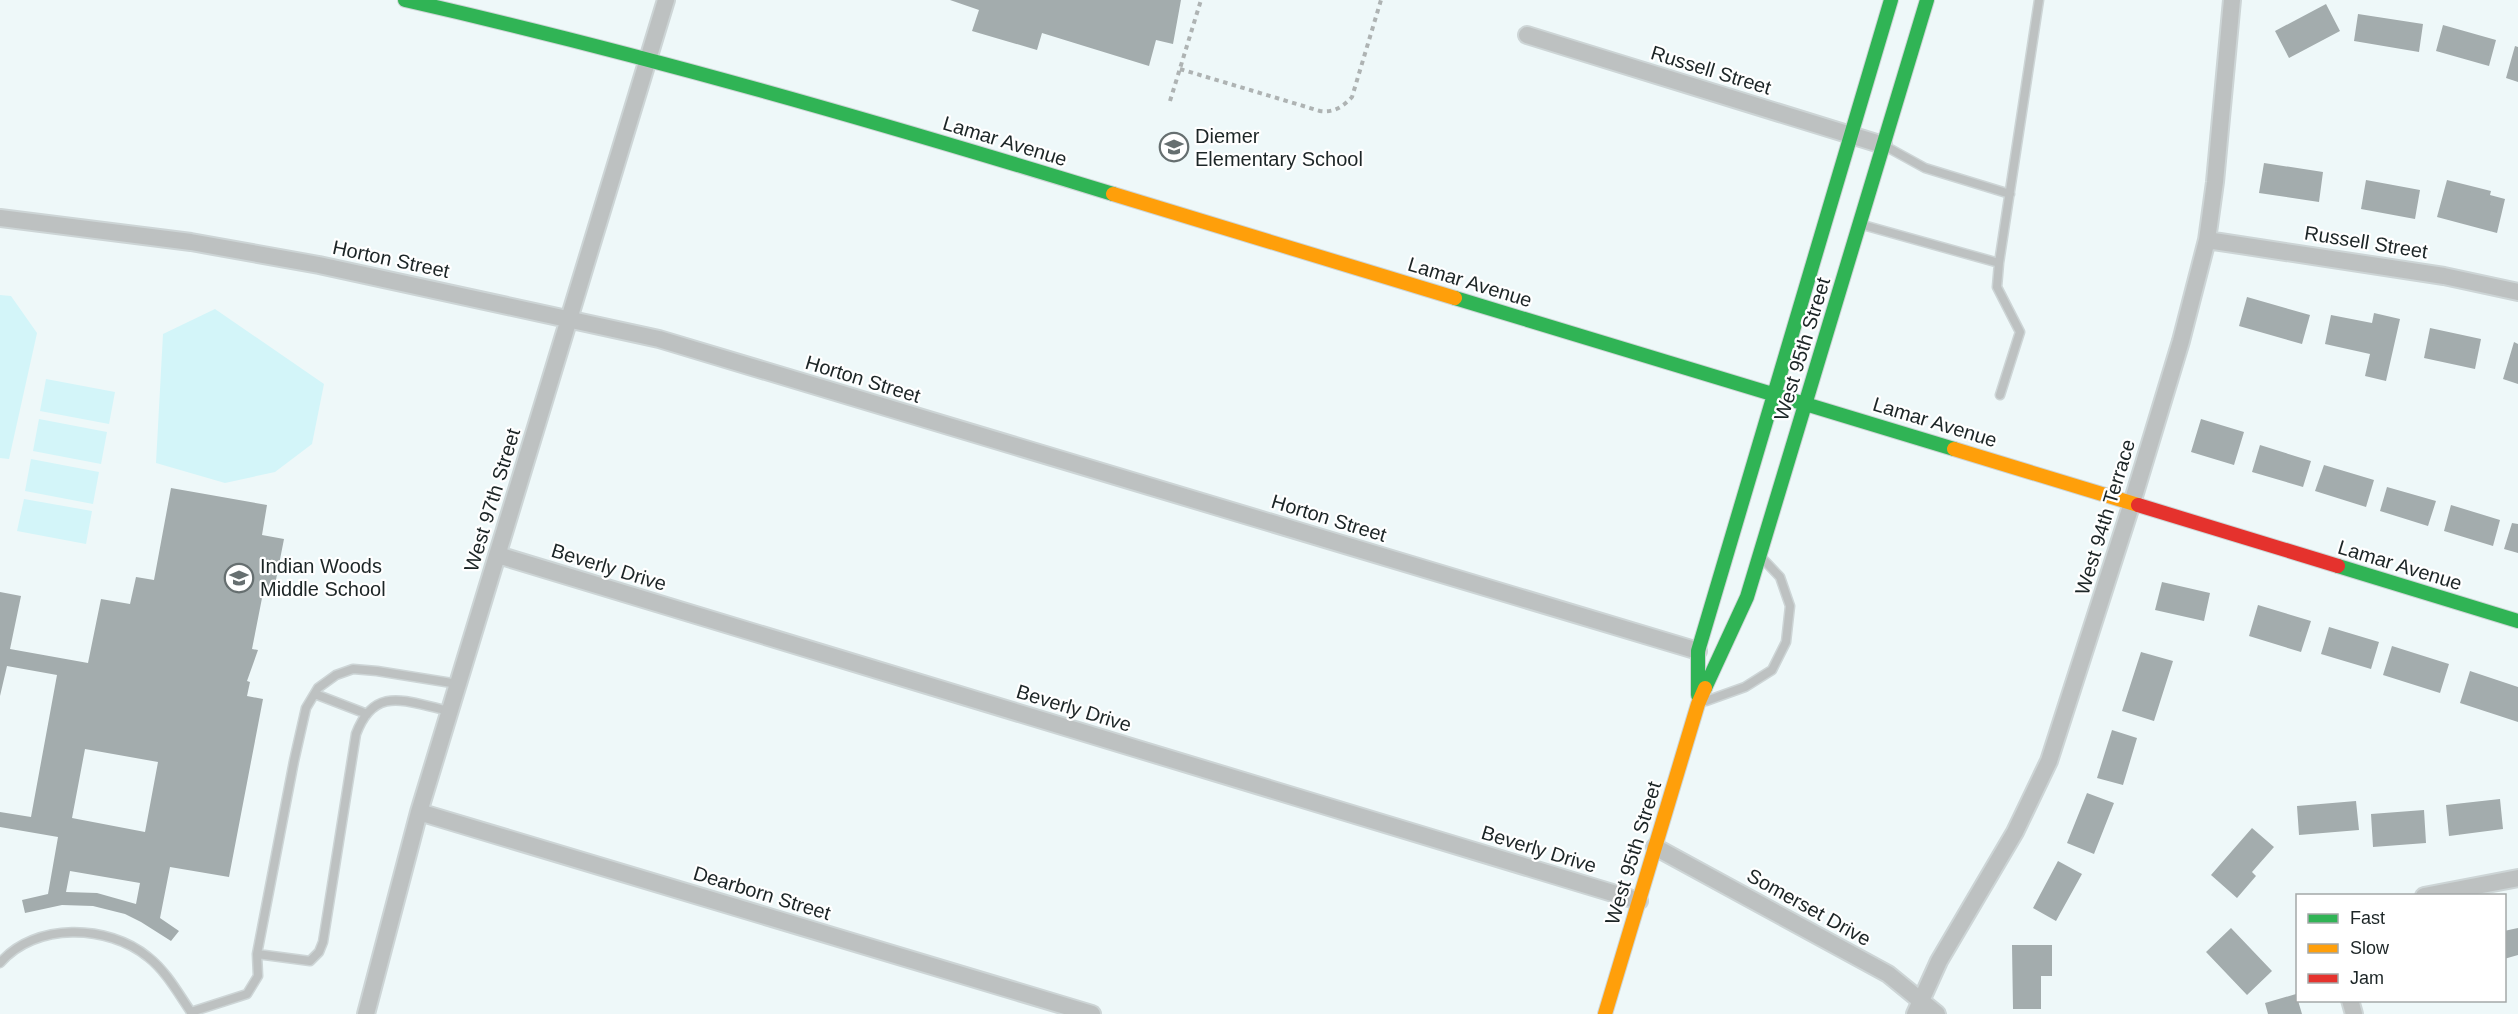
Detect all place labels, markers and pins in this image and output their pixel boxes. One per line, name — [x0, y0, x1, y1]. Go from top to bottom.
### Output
place label: Diemer Elementary School — [1195, 125, 1363, 170]
school or university icon: Diemer Elementary School — [1158, 131, 1190, 163]
place label: Indian Woods Middle School — [260, 555, 386, 600]
school or university icon: Indian Woods Middle School — [223, 562, 255, 594]

